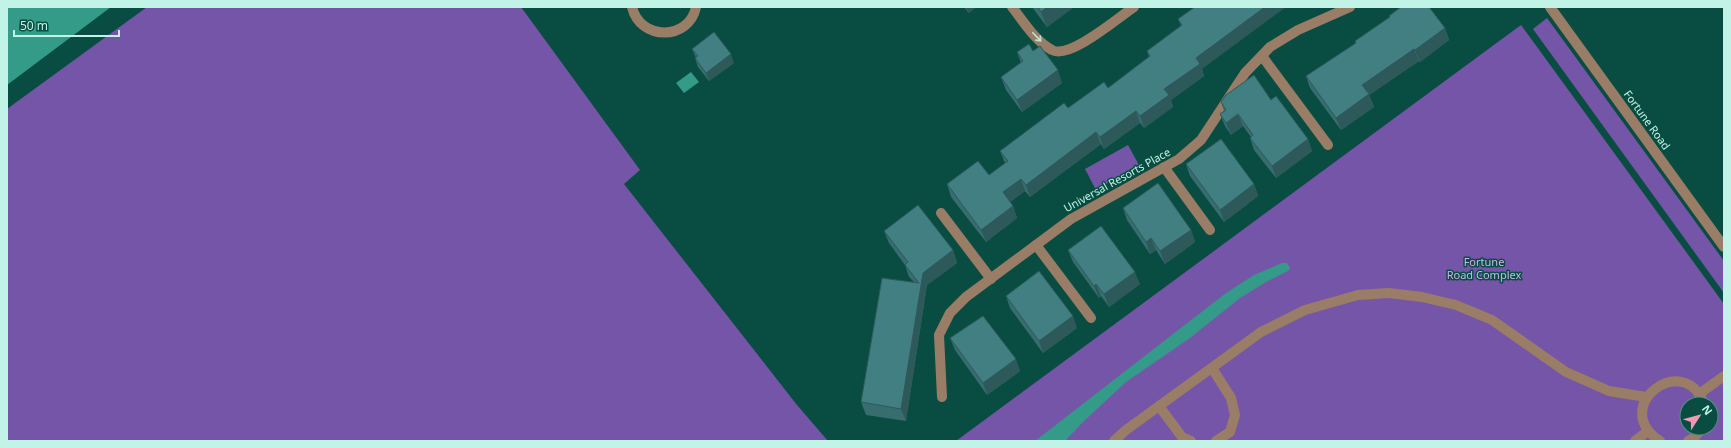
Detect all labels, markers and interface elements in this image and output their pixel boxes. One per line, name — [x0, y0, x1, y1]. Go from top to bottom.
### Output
scale bar — [14, 12, 119, 38]
text: 50 m — [20, 17, 48, 34]
one-way arrow — [1032, 32, 1042, 42]
street label: Fortune Road — [1621, 87, 1674, 152]
street label: Universal Resorts Place — [1061, 144, 1173, 215]
park label: Fortune Road Complex — [1447, 254, 1521, 282]
north arrow — [1679, 396, 1719, 436]
text: N — [1699, 402, 1716, 418]

